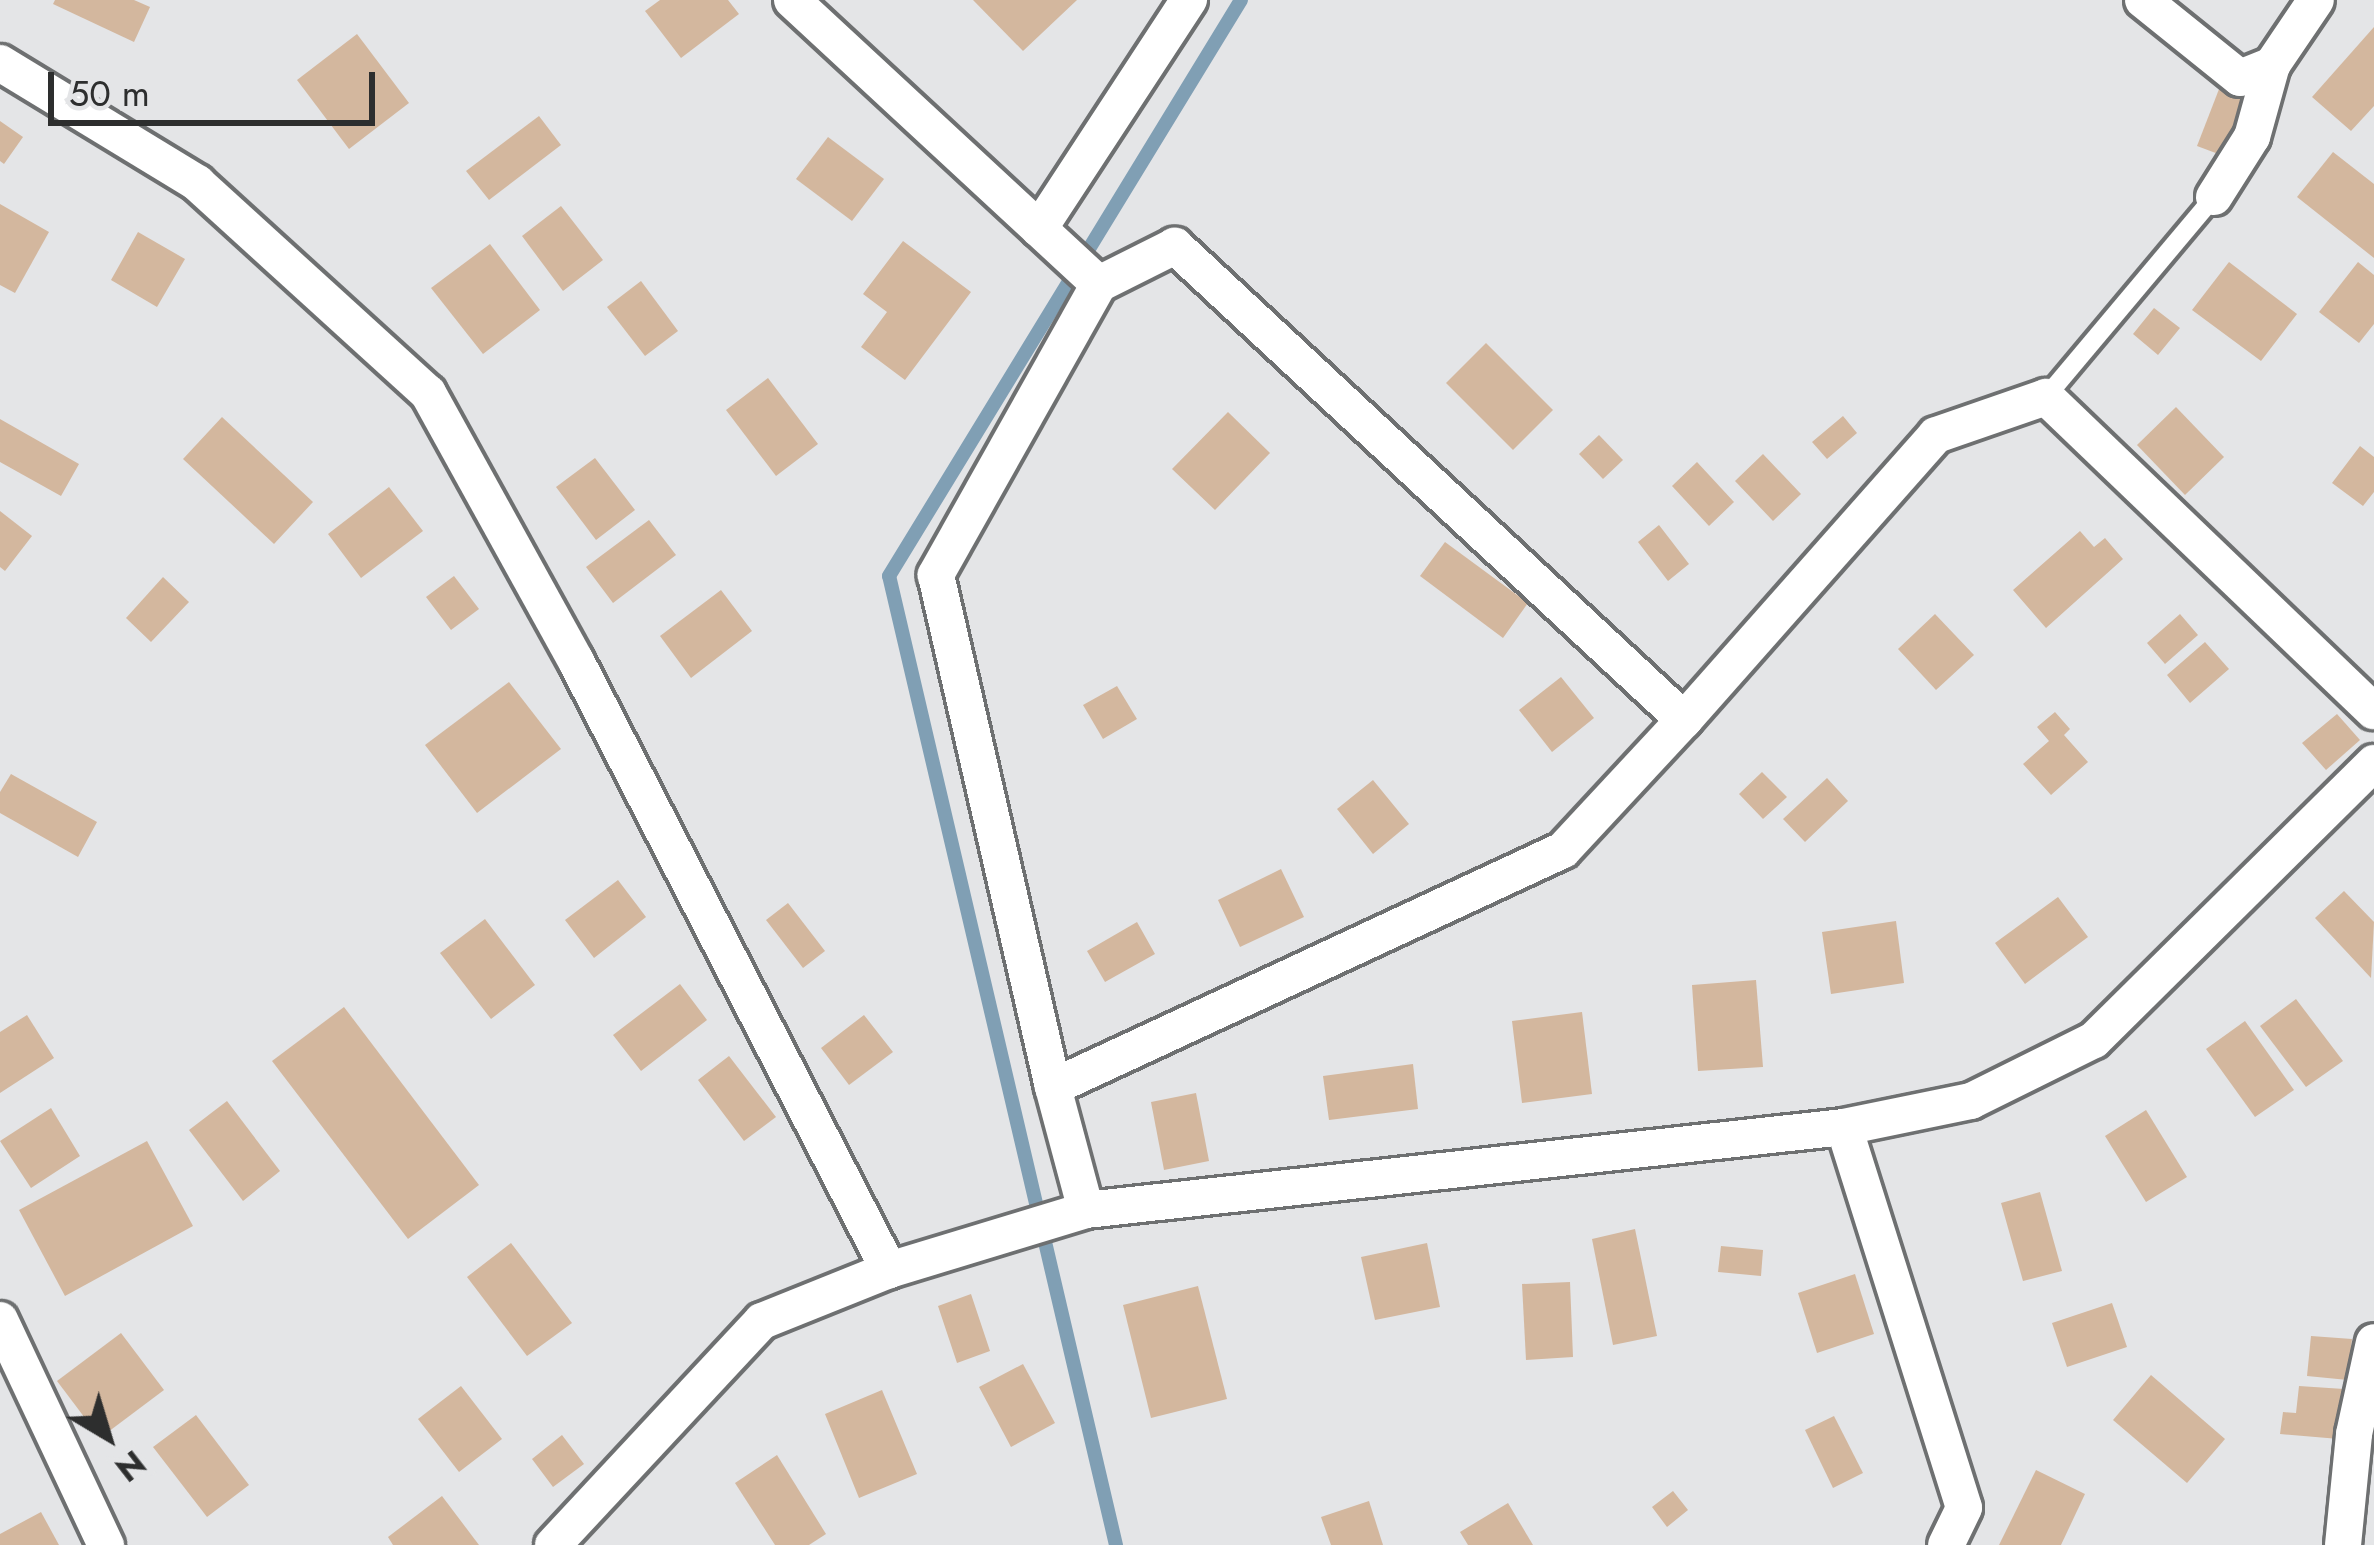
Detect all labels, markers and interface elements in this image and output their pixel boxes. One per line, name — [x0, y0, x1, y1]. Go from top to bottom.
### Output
scale bar — [54, 48, 381, 122]
text: 50 m — [69, 67, 150, 119]
north arrow — [48, 1377, 168, 1497]
text: N — [106, 1439, 155, 1492]

